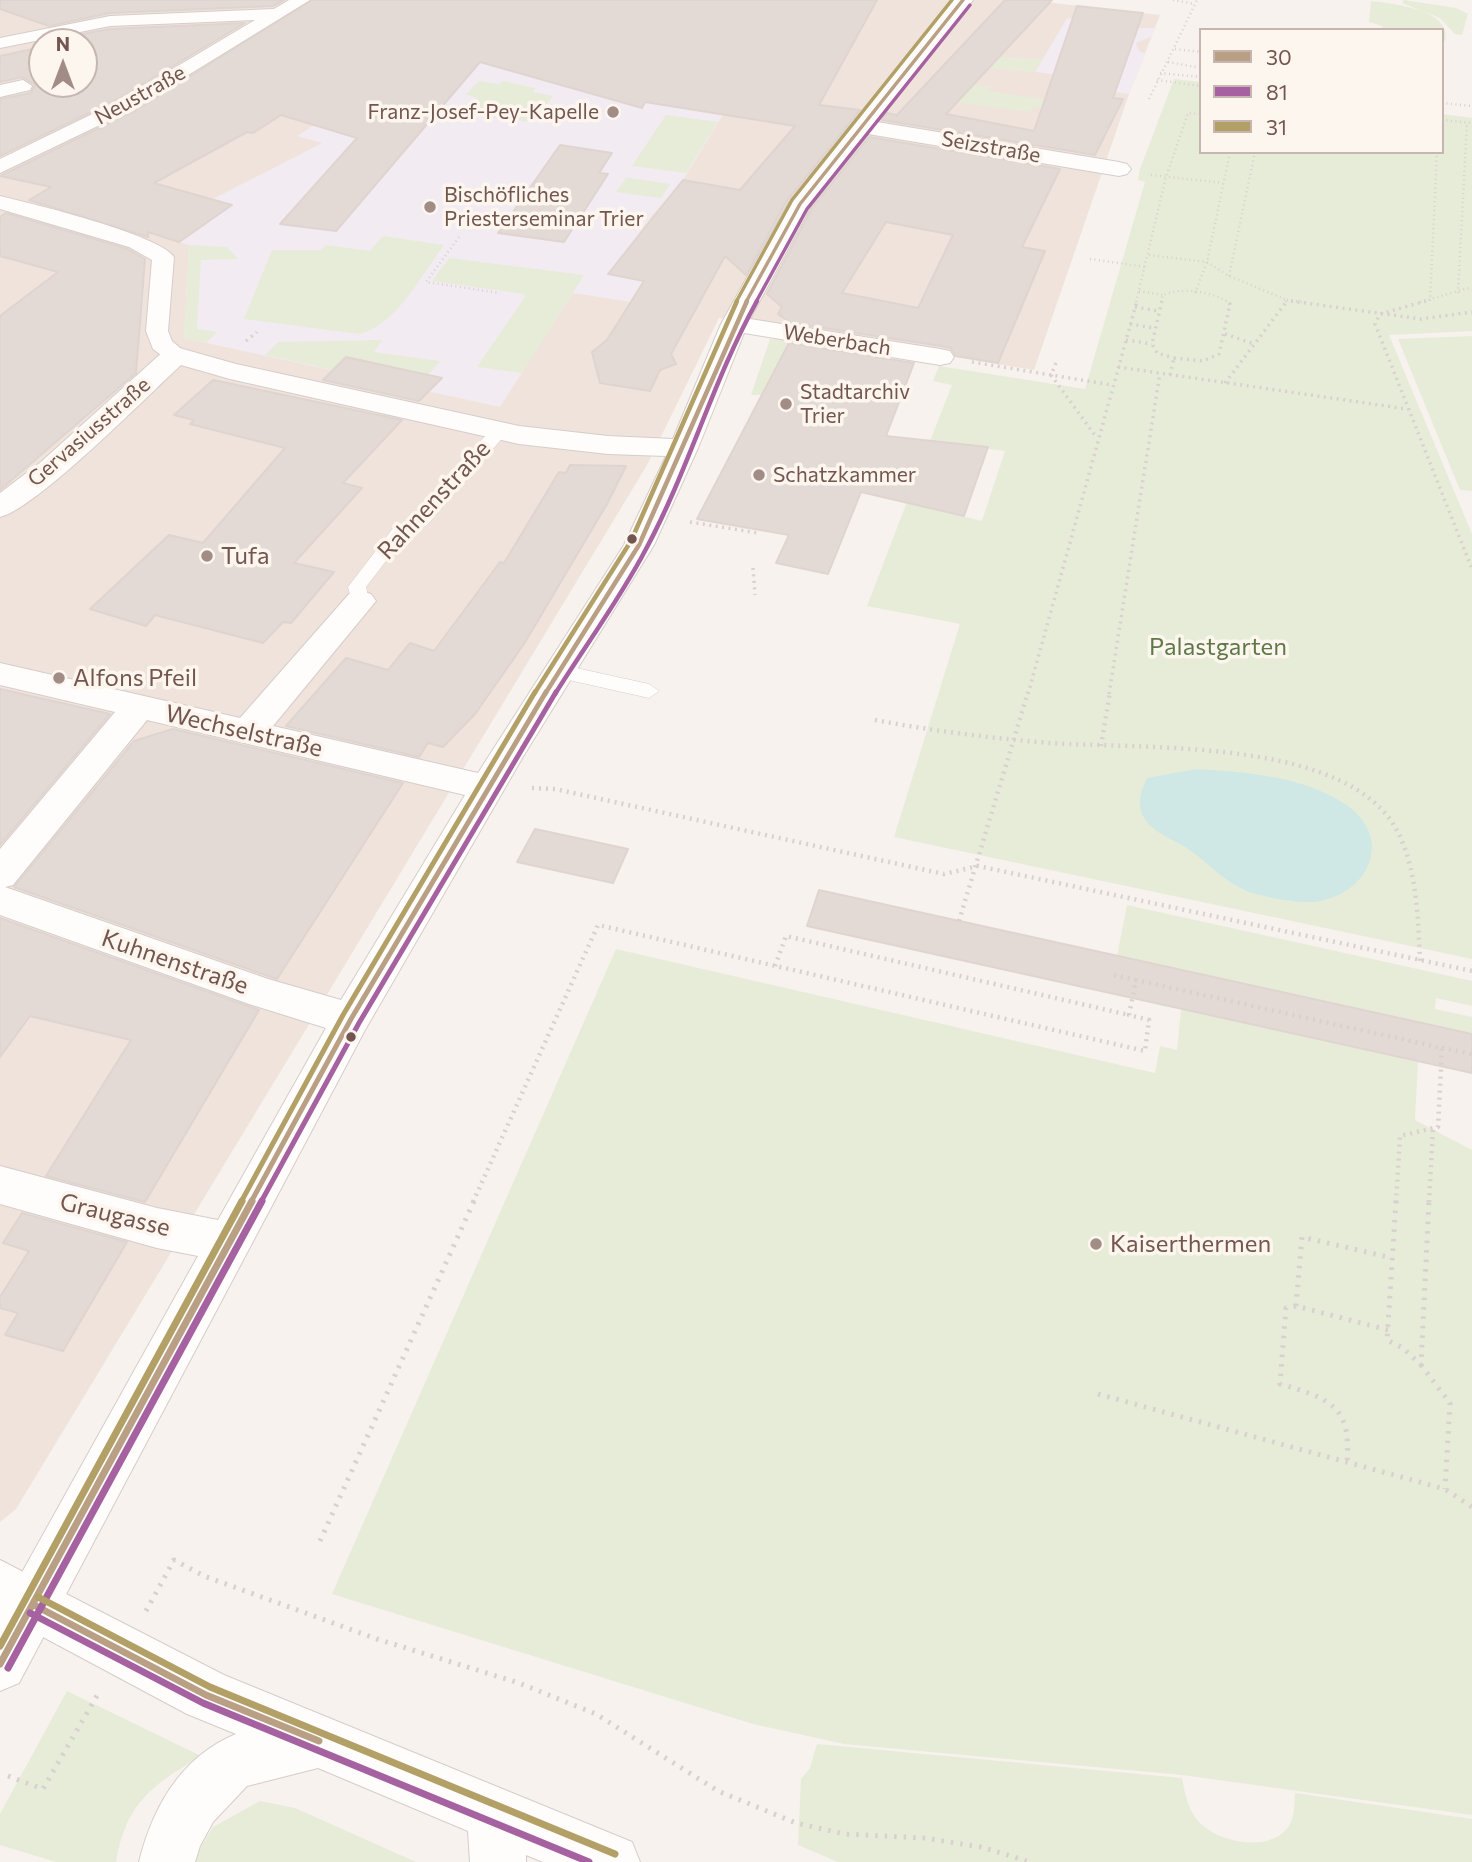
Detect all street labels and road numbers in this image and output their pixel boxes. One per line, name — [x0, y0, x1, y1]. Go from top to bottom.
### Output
street label: Neustraße — [90, 60, 190, 130]
street label: Seizstraße — [939, 126, 1043, 168]
street label: Weberbach — [781, 319, 893, 361]
street label: Gervasiusstraße — [23, 372, 155, 492]
street label: Rahnenstraße — [372, 434, 496, 566]
street label: Wechselstraße — [163, 699, 325, 763]
street label: Kuhnenstraße — [98, 923, 252, 1001]
street label: Graugasse — [57, 1187, 173, 1243]

